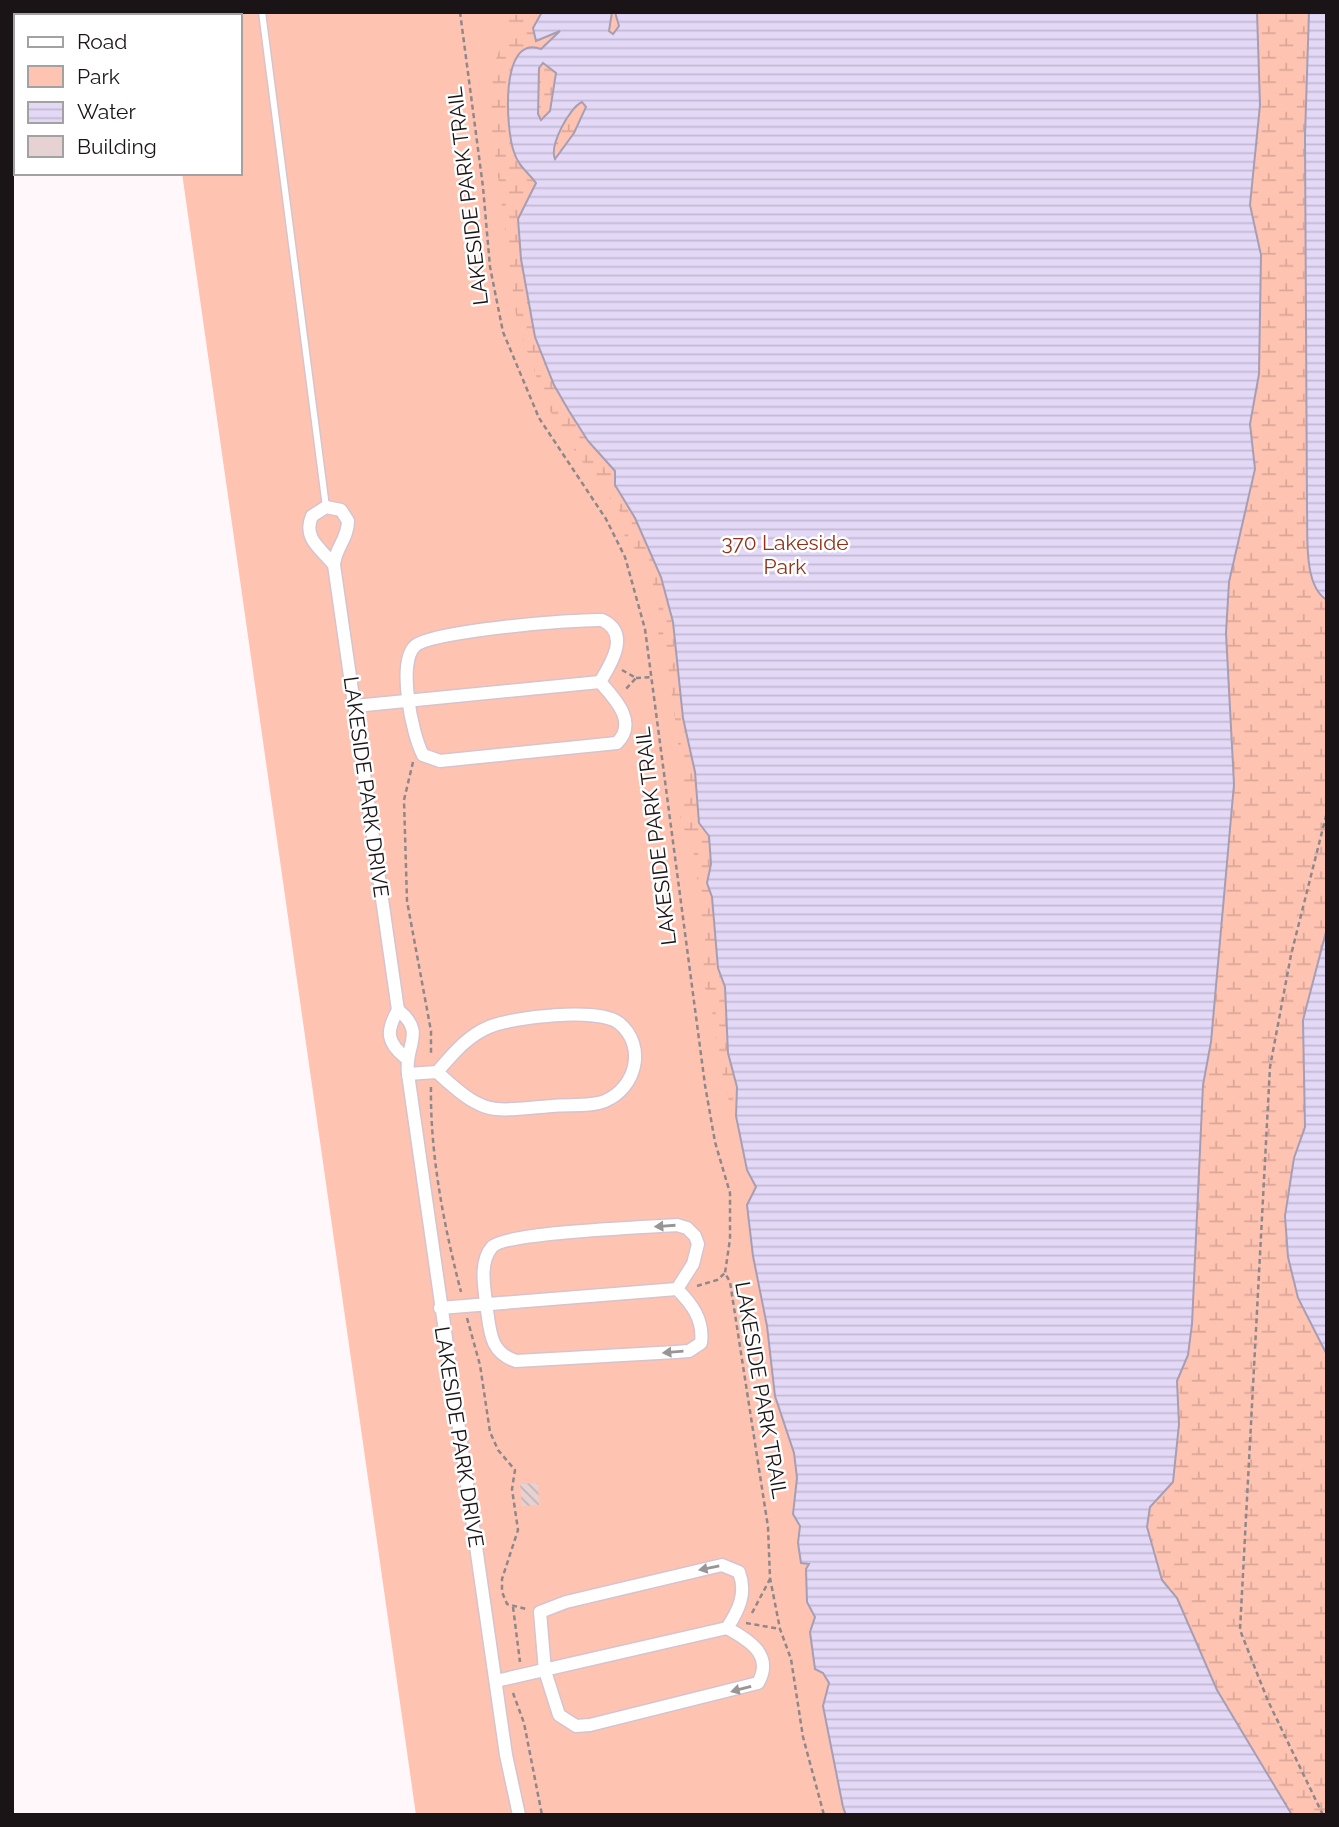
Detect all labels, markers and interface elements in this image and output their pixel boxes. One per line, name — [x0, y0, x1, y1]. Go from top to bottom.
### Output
legend — [14, 14, 242, 175]
text: Road — [77, 29, 127, 54]
text: Park — [77, 64, 120, 89]
street label: LAKESIDE PARK TRAIL — [442, 85, 493, 307]
text: Water — [77, 99, 136, 124]
text: Building — [77, 134, 157, 159]
park label: 370 Lakeside Park — [721, 530, 849, 579]
street label: LAKESIDE PARK DRIVE — [339, 675, 394, 899]
street label: LAKESIDE PARK TRAIL — [630, 725, 681, 947]
one-way arrow — [654, 1221, 676, 1232]
street label: LAKESIDE PARK TRAIL — [730, 1280, 793, 1500]
street label: LAKESIDE PARK DRIVE — [430, 1325, 489, 1549]
one-way arrow — [662, 1347, 684, 1358]
one-way arrow — [698, 1562, 720, 1573]
one-way arrow — [730, 1684, 752, 1695]

